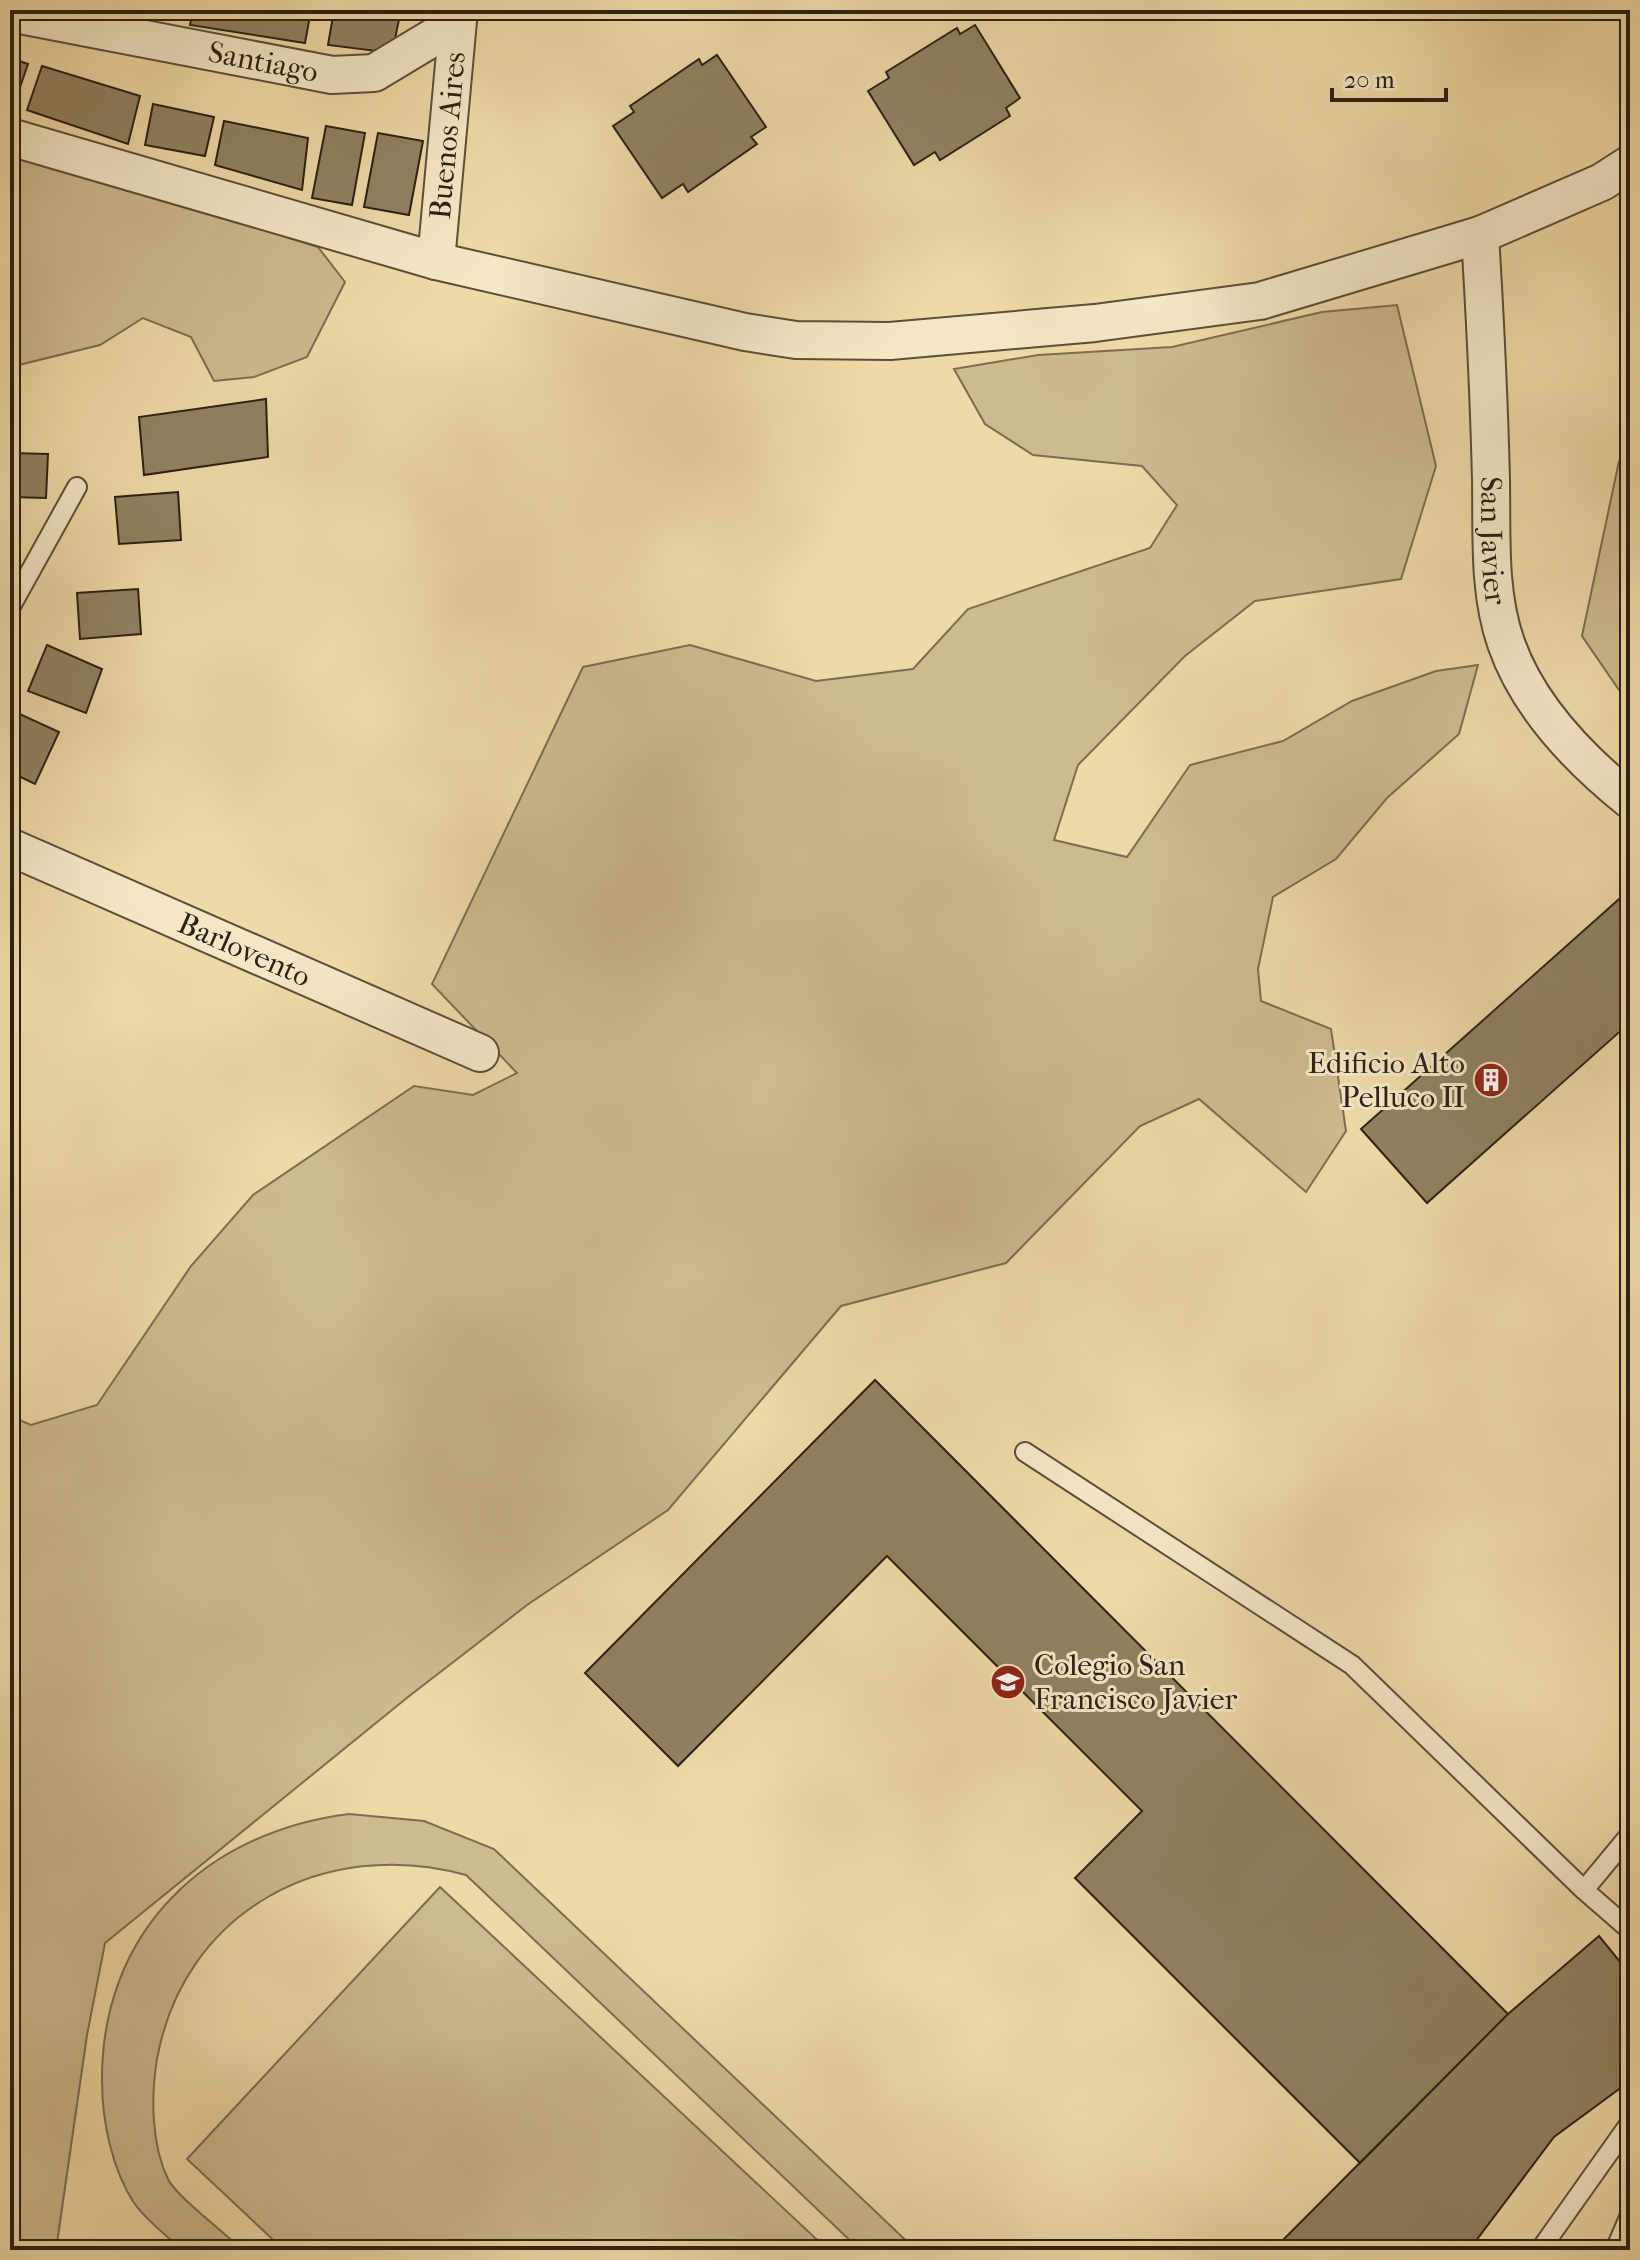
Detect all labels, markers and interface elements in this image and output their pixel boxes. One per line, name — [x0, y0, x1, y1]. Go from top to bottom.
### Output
street label: Santiago — [205, 34, 321, 89]
street label: Buenos Aires — [422, 50, 473, 221]
scale bar — [1332, 52, 1446, 102]
text: 20 m — [1344, 66, 1395, 94]
street label: San Javier — [1473, 476, 1514, 608]
street label: Barlovento — [173, 905, 316, 994]
place label: Edificio Alto Pelluco II — [1308, 1046, 1465, 1115]
building icon: Edificio Alto Pelluco II — [1472, 1061, 1510, 1099]
place label: Colegio San Francisco Javier — [1034, 1648, 1238, 1717]
school or university icon: Colegio San Francisco Javier — [989, 1663, 1027, 1701]

